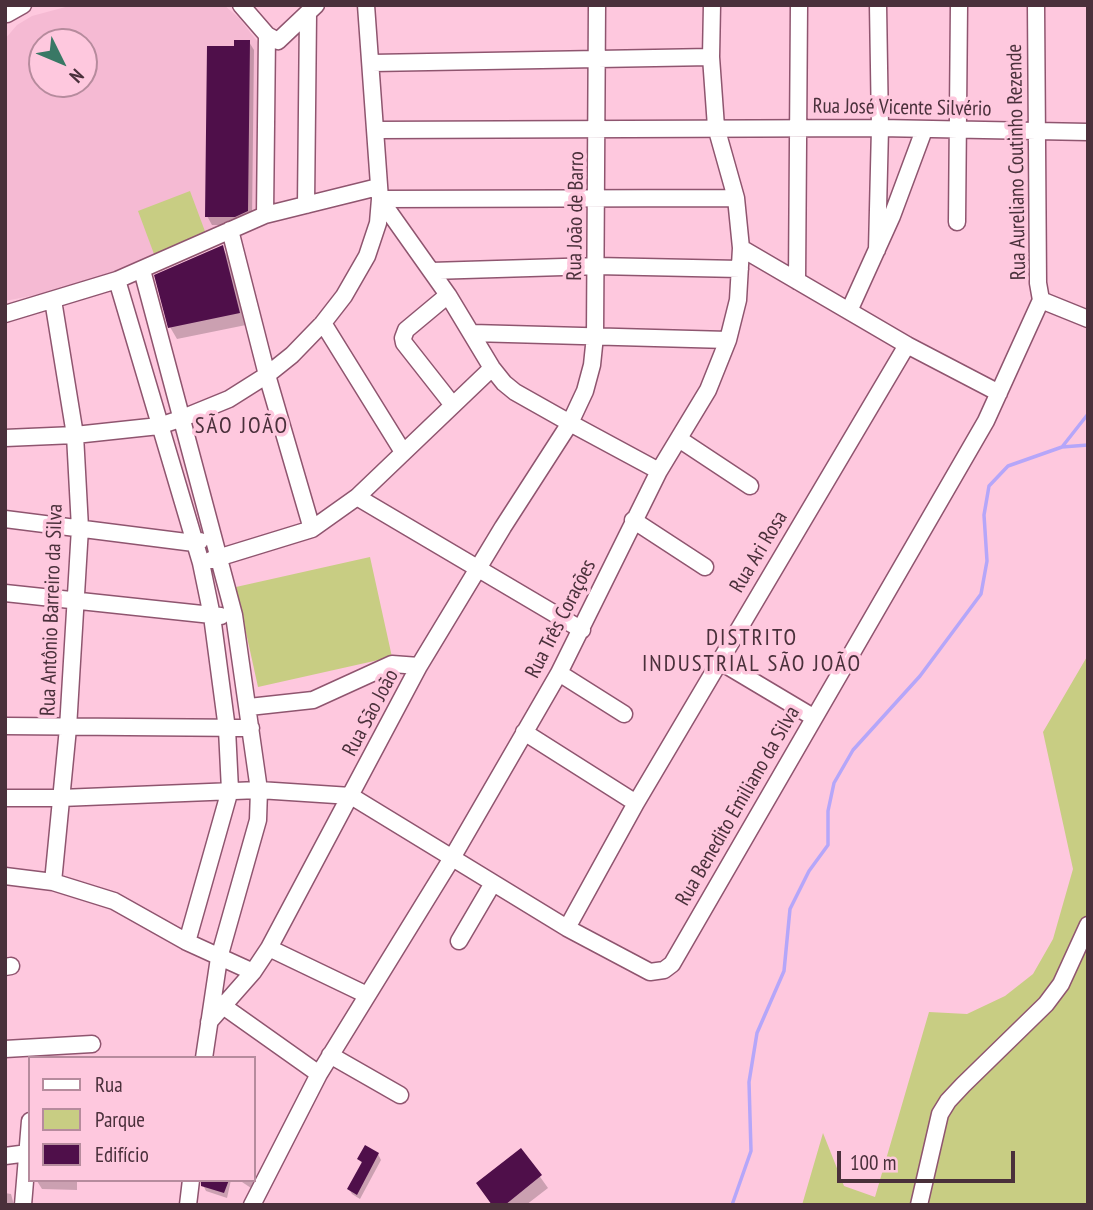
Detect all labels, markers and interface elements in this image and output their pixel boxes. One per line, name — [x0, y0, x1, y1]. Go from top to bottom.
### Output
north arrow — [28, 28, 98, 98]
street label: Rua Aureliano Coutinho Rezende — [1002, 44, 1032, 280]
text: N — [65, 64, 89, 88]
street label: Rua José Vicente Silvério — [812, 94, 992, 122]
street label: Rua João de Barro — [562, 151, 590, 281]
district label: SÃO JOÃO — [196, 412, 288, 440]
street label: Rua Antônio Barreiro da Silva — [36, 503, 68, 717]
street label: Rua Ari Rosa — [725, 507, 793, 597]
street label: Rua Três Corações — [520, 555, 602, 683]
district label: DISTRITO INDUSTRIAL SÃO JOÃO — [644, 624, 860, 678]
street label: Rua São João — [338, 665, 404, 761]
street label: Rua Benedito Emiliano da Silva — [671, 702, 805, 910]
legend — [28, 1056, 256, 1182]
text: Rua — [95, 1071, 123, 1098]
text: Parque — [95, 1106, 145, 1133]
scale bar — [841, 1136, 1020, 1180]
text: Edifício — [95, 1141, 149, 1168]
text: 100 m — [850, 1149, 896, 1176]

